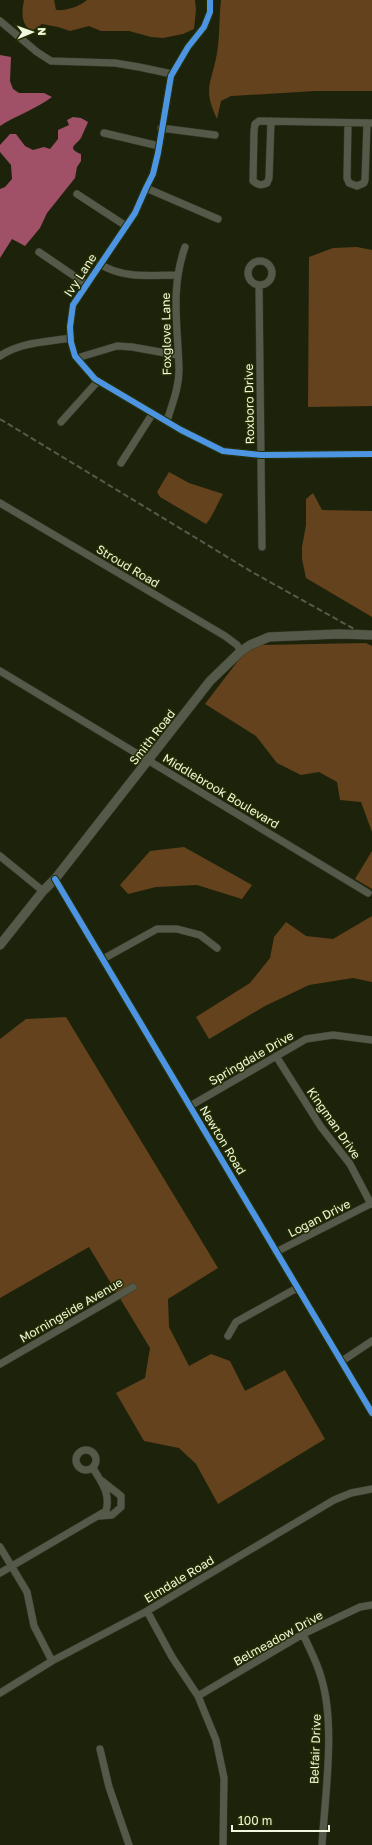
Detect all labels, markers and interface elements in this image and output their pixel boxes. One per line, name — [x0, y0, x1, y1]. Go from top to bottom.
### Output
north arrow — [12, 12, 52, 52]
text: N — [36, 27, 49, 36]
street label: Ivy Lane — [60, 250, 100, 299]
street label: Foxglove Lane — [158, 292, 174, 376]
street label: Roxboro Drive — [241, 364, 257, 444]
street label: Stroud Road — [94, 541, 162, 591]
street label: Smith Road — [126, 706, 178, 768]
street label: Middlebrook Boulevard — [160, 750, 282, 832]
street label: Springdale Drive — [206, 1028, 296, 1088]
street label: Kingman Drive — [304, 1084, 364, 1162]
street label: Newton Road — [197, 1103, 249, 1177]
street label: Logan Drive — [285, 1196, 353, 1240]
street label: Morningside Avenue — [17, 1274, 125, 1346]
street label: Elmdale Road — [141, 1552, 217, 1606]
street label: Belmeadow Drive — [231, 1607, 325, 1669]
street label: Belfair Drive — [306, 1714, 324, 1784]
scale bar — [232, 1807, 329, 1833]
text: 100 m — [238, 1813, 272, 1828]

